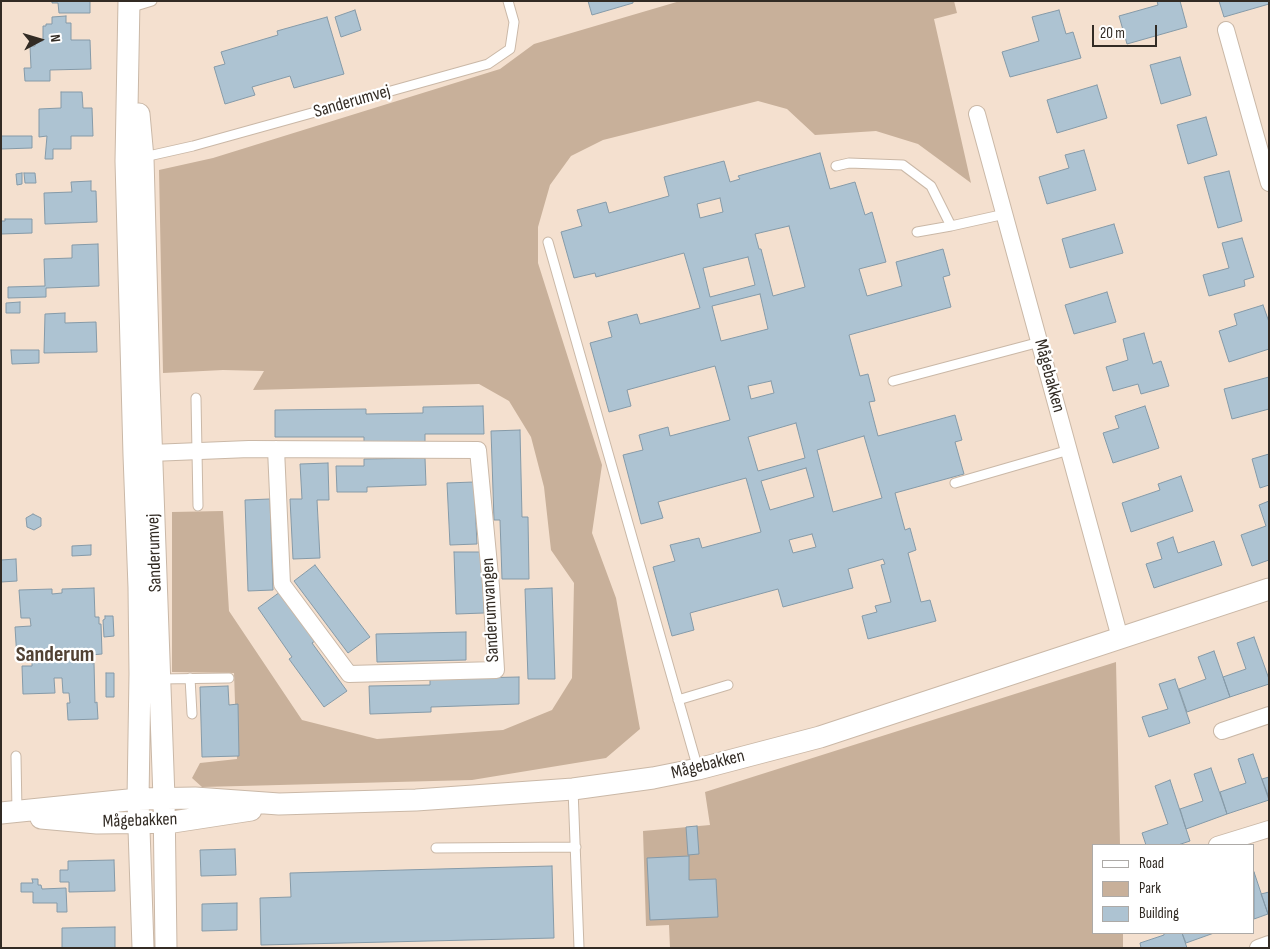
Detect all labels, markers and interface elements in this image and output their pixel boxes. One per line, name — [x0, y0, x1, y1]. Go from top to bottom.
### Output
north arrow — [15, 15, 65, 65]
scale bar — [1095, 15, 1160, 47]
text: 20 m — [1100, 24, 1125, 43]
text: N — [47, 34, 64, 43]
street label: Sanderumvej — [311, 81, 393, 123]
street label: Mågebakken — [1029, 337, 1069, 415]
street label: Sanderumvej — [143, 513, 167, 593]
street label: Sanderumvangen — [477, 557, 505, 663]
district label: Sanderum — [16, 642, 94, 668]
street label: Mågebakken — [669, 745, 747, 785]
street label: Mågebakken — [102, 809, 178, 833]
legend — [1092, 844, 1255, 934]
text: Road — [1139, 854, 1164, 873]
text: Park — [1139, 879, 1161, 898]
text: Building — [1139, 904, 1179, 923]

